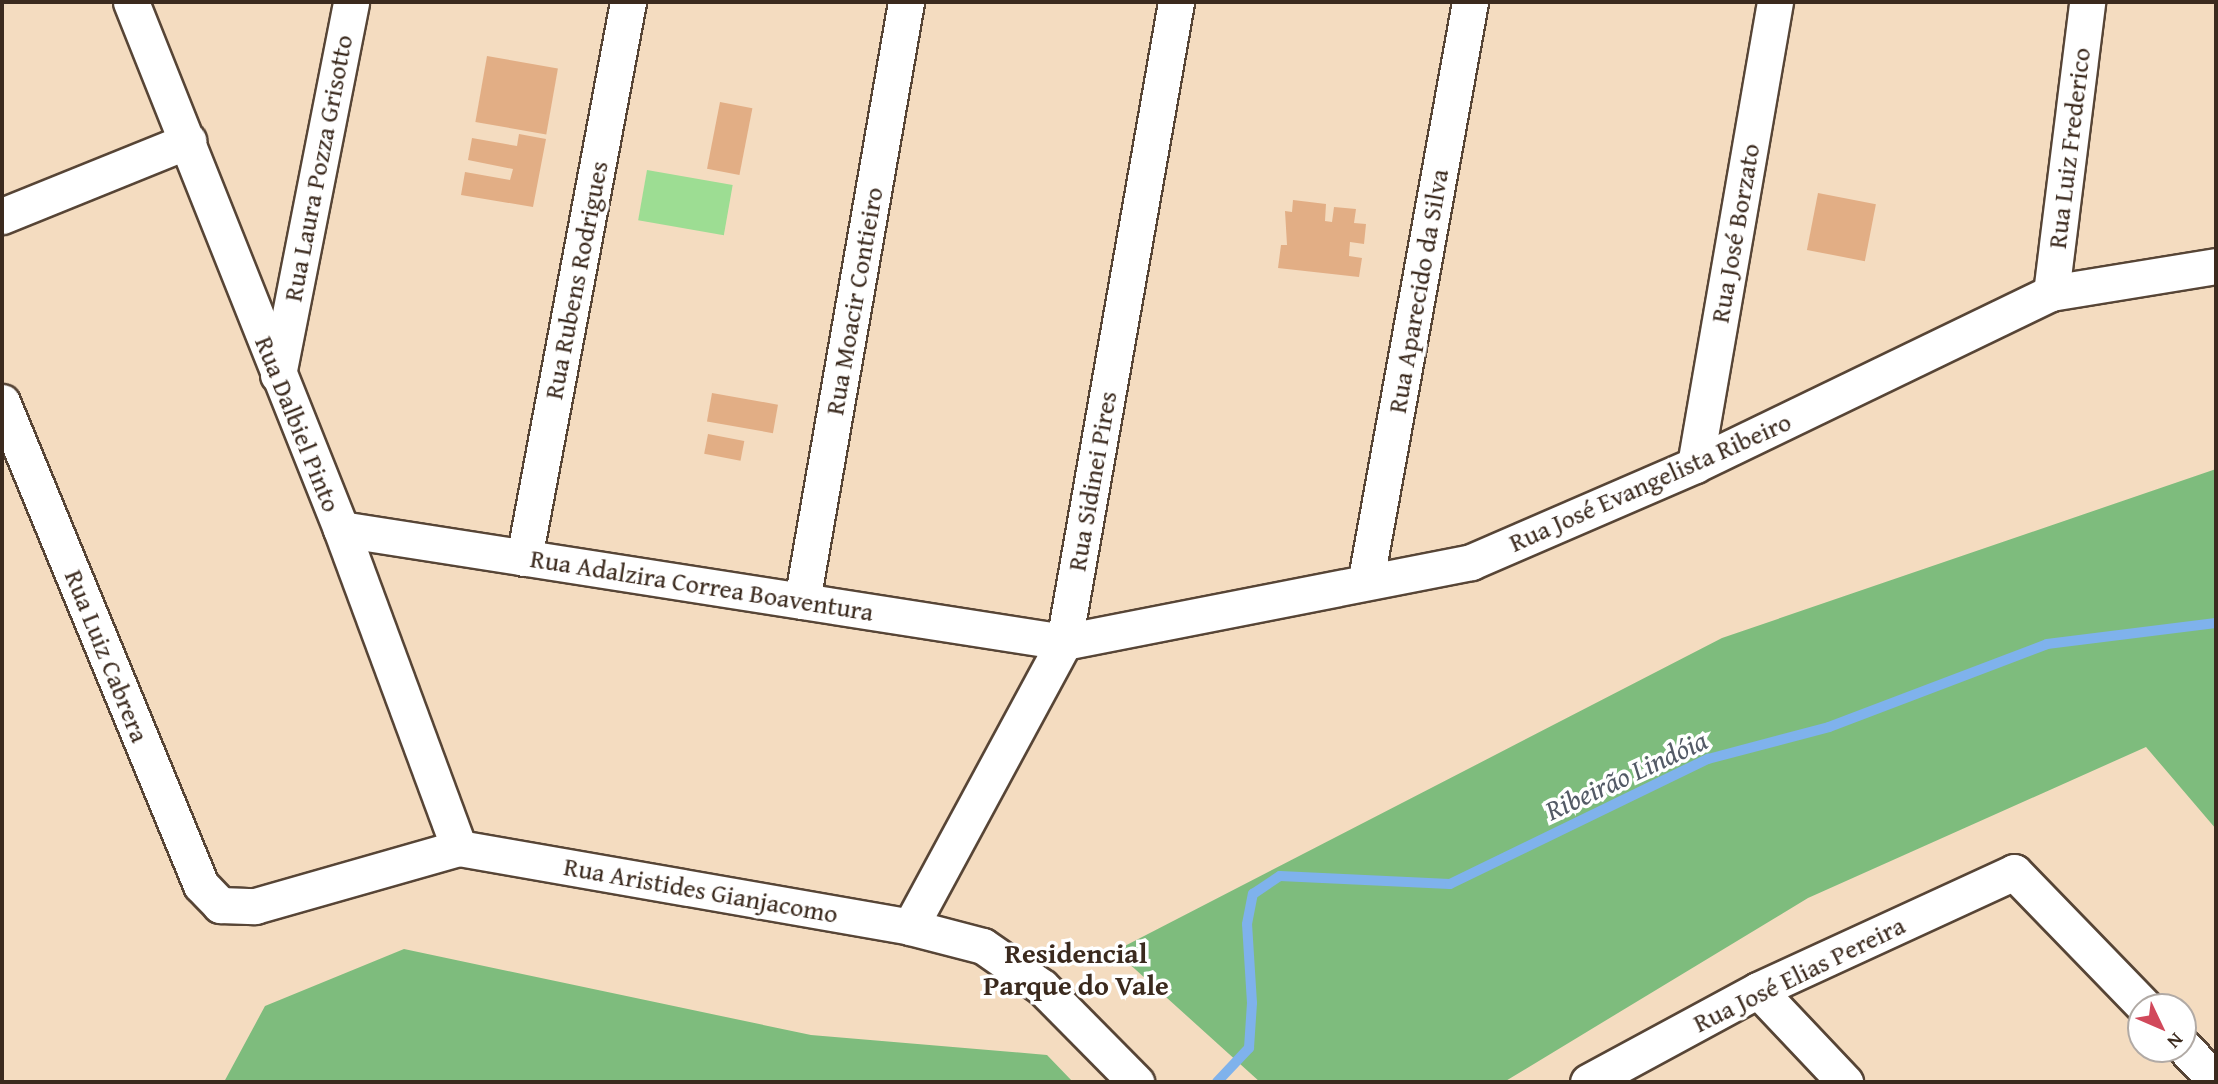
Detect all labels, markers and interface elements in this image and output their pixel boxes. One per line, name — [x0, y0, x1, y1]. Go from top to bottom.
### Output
street label: Rua Laura Pozza Grisotto — [277, 32, 359, 304]
street label: Rua Luiz Frederico — [2041, 46, 2097, 250]
street label: Rua José Borzato — [1704, 141, 1766, 325]
street label: Rua Rubens Rodrigues — [538, 158, 614, 402]
street label: Rua Aparecido da Silva — [1381, 167, 1455, 415]
street label: Rua Moacir Contieiro — [819, 185, 889, 417]
street label: Rua Dalbiel Pinto — [249, 332, 347, 516]
street label: Rua Sidinei Pires — [1061, 389, 1123, 573]
street label: Rua José Evangelista Ribeiro — [1504, 406, 1796, 558]
street label: Rua Adalzira Correa Boaventura — [528, 542, 876, 628]
street label: Rua Luiz Cabrera — [58, 565, 156, 747]
water label: Ribeirão Lindóia — [1540, 723, 1712, 827]
street label: Rua Aristides Gianjacomo — [561, 851, 841, 929]
street label: Rua José Elias Pereira — [1688, 909, 1910, 1039]
district label: Residencial Parque do Vale — [983, 936, 1169, 1002]
north arrow — [2127, 993, 2197, 1063]
text: N — [2161, 1027, 2190, 1055]

